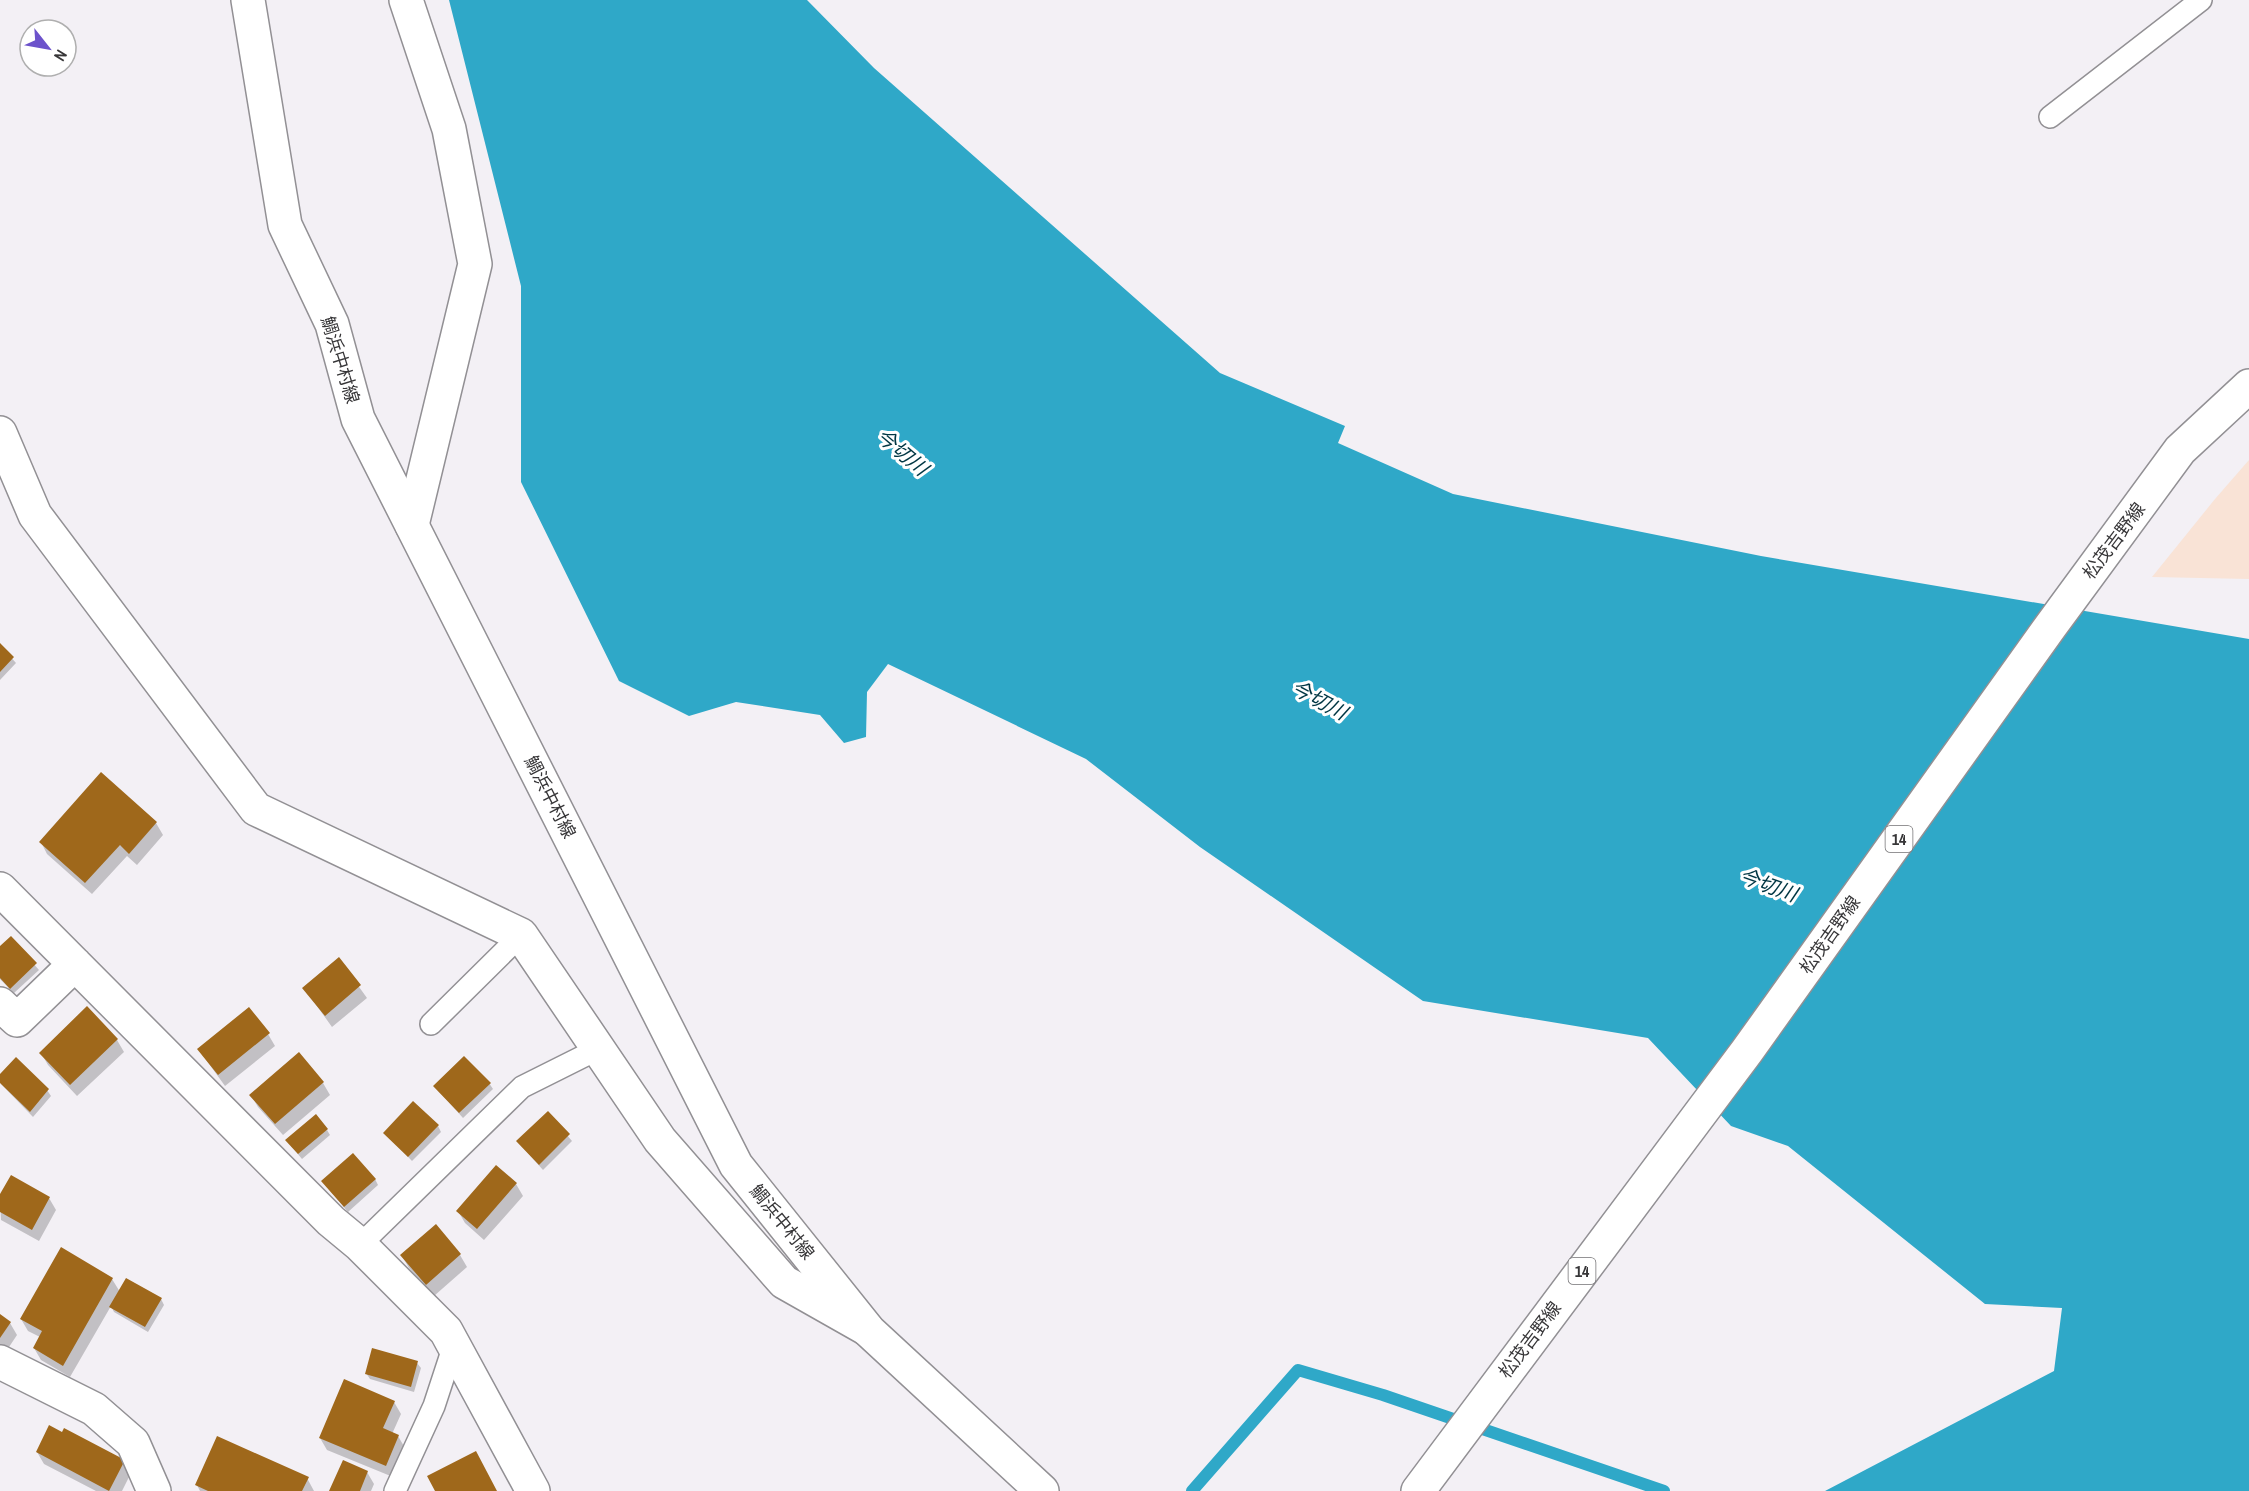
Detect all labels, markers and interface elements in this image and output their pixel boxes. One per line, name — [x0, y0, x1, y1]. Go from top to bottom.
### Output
north arrow — [18, 18, 78, 78]
text: N — [49, 46, 73, 65]
street label: 鯛浜中村線 — [315, 313, 366, 407]
water label: 今切川 — [871, 422, 936, 483]
street label: 松茂吉野線 — [2077, 497, 2151, 584]
water label: 今切川 — [1286, 674, 1354, 727]
street label: 鯛浜中村線 — [519, 751, 582, 843]
road number: 14 — [1886, 826, 1912, 852]
water label: 今切川 — [1735, 862, 1803, 908]
street label: 松茂吉野線 — [1794, 891, 1866, 979]
street label: 鯛浜中村線 — [744, 1179, 820, 1265]
road number: 14 — [1568, 1258, 1596, 1284]
street label: 松茂吉野線 — [1493, 1296, 1567, 1383]

